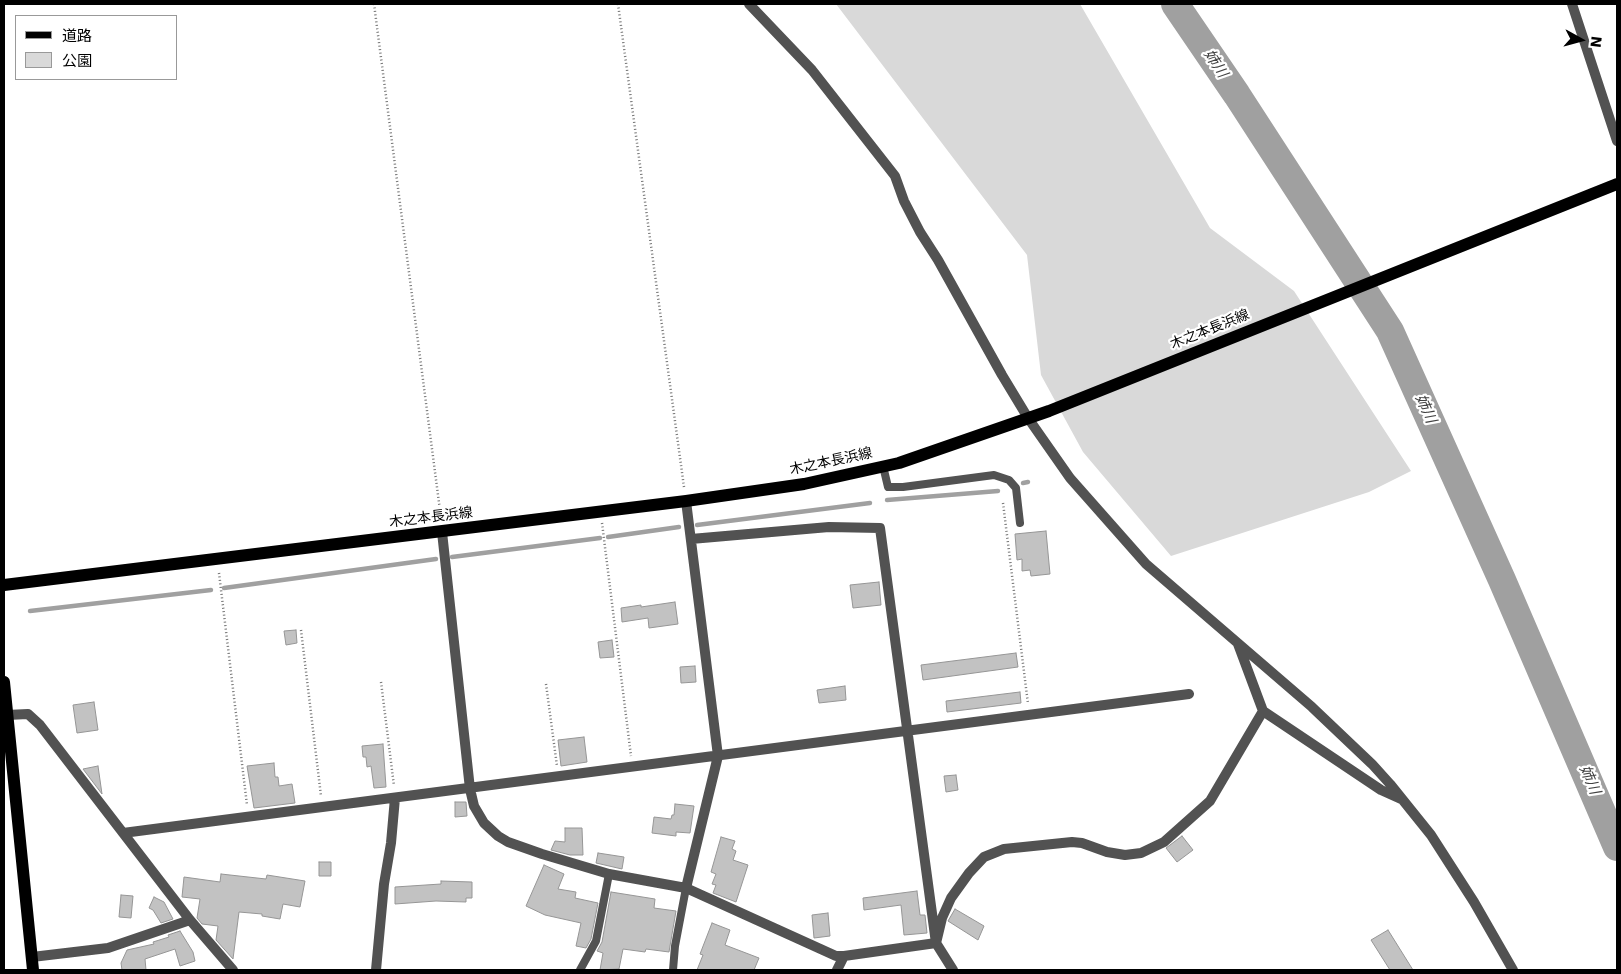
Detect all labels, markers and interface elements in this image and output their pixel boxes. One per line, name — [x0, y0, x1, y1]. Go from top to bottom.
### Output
legend — [15, 15, 178, 80]
north arrow — [1556, 15, 1606, 65]
text: 道路 — [62, 27, 92, 45]
text: N — [1587, 35, 1605, 49]
water label: 姉川 — [1199, 47, 1231, 81]
text: 公園 — [62, 52, 92, 70]
street label: 木之本長浜線 — [1168, 306, 1252, 354]
water label: 姉川 — [1411, 392, 1439, 426]
street label: 木之本長浜線 — [788, 445, 874, 479]
street label: 木之本長浜線 — [388, 505, 474, 531]
water label: 姉川 — [1575, 763, 1603, 797]

